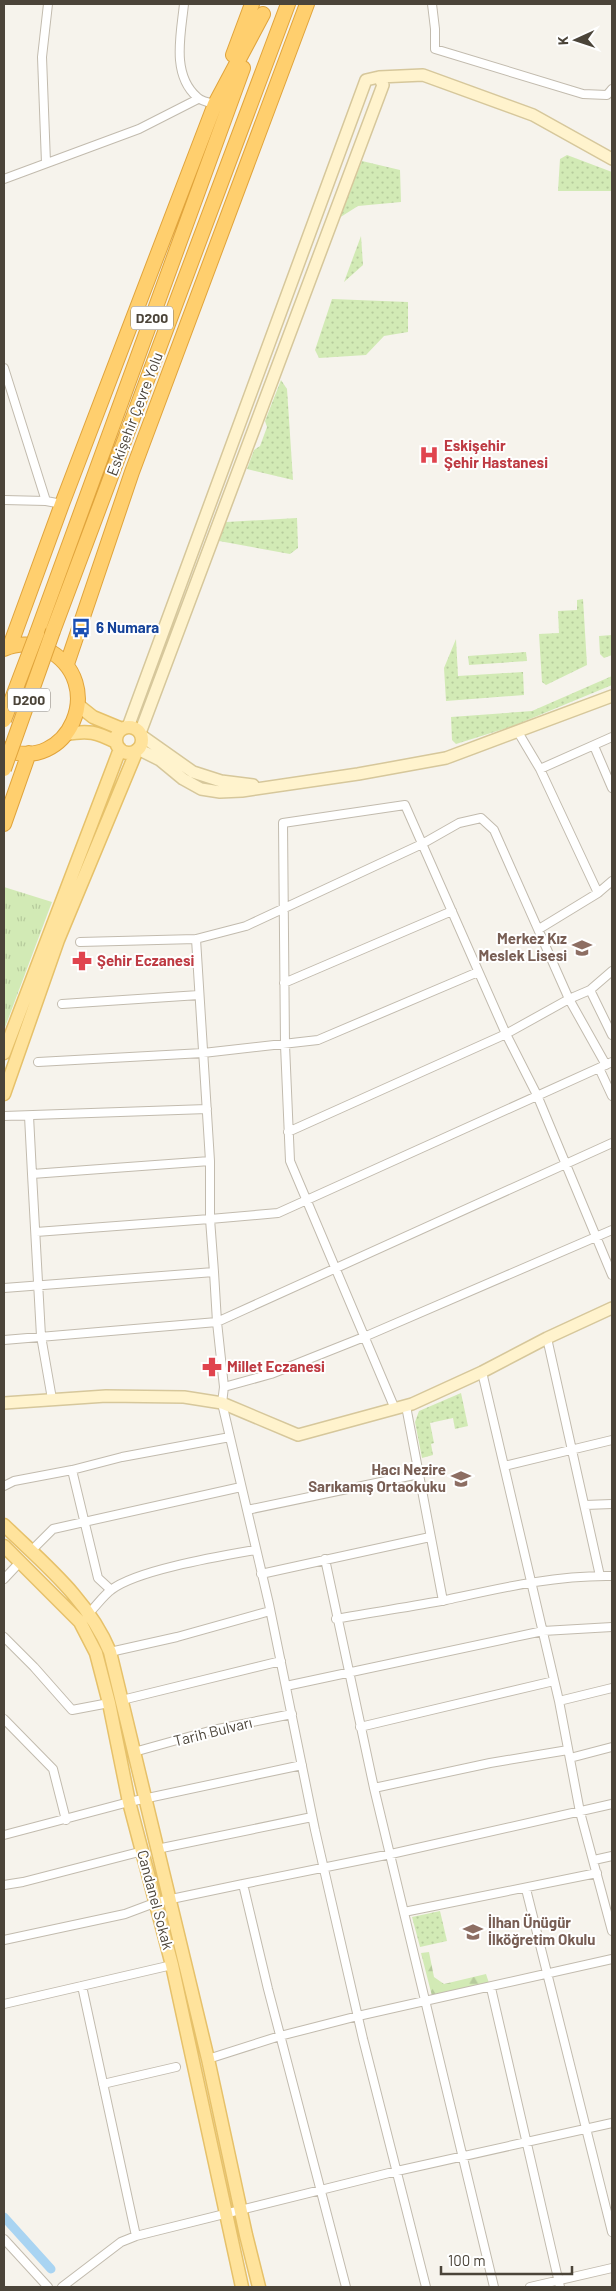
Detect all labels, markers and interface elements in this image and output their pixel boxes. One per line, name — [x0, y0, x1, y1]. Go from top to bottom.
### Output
north arrow — [551, 15, 601, 65]
text: K — [554, 36, 571, 46]
road number: D200 — [131, 306, 173, 330]
street label: Eskişehir Çevre Yolu — [102, 349, 166, 478]
place label: Eskişehir Şehir Hastanesi — [444, 436, 548, 471]
hospital icon: Eskişehir Şehir Hastanesi — [418, 444, 440, 466]
bus stop icon: 6 Numara — [70, 617, 92, 639]
place label: 6 Numara — [96, 618, 159, 636]
road number: D200 — [8, 688, 50, 712]
place label: Merkez Kız Meslek Lisesi — [478, 929, 567, 964]
school or university icon: Merkez Kız Meslek Lisesi — [571, 937, 593, 959]
pharmacy icon: Şehir Eczanesi — [71, 950, 93, 972]
place label: Şehir Eczanesi — [97, 951, 194, 969]
pharmacy icon: Millet Eczanesi — [201, 1356, 223, 1378]
place label: Millet Eczanesi — [227, 1357, 325, 1375]
place label: Hacı Nezire Sarıkamış Ortaokuku — [308, 1460, 446, 1495]
school or university icon: Hacı Nezire Sarıkamış Ortaokuku — [450, 1468, 472, 1490]
street label: Tarih Bulvarı — [172, 1713, 254, 1749]
street label: Candanel Sokak — [134, 1848, 178, 1952]
place label: İlhan Ünügür İlköğretim Okulu — [488, 1913, 595, 1948]
school or university icon: İlhan Ünügür İlköğretim Okulu — [462, 1921, 484, 1943]
scale bar — [441, 2244, 572, 2276]
text: 100 m — [448, 2251, 486, 2269]

